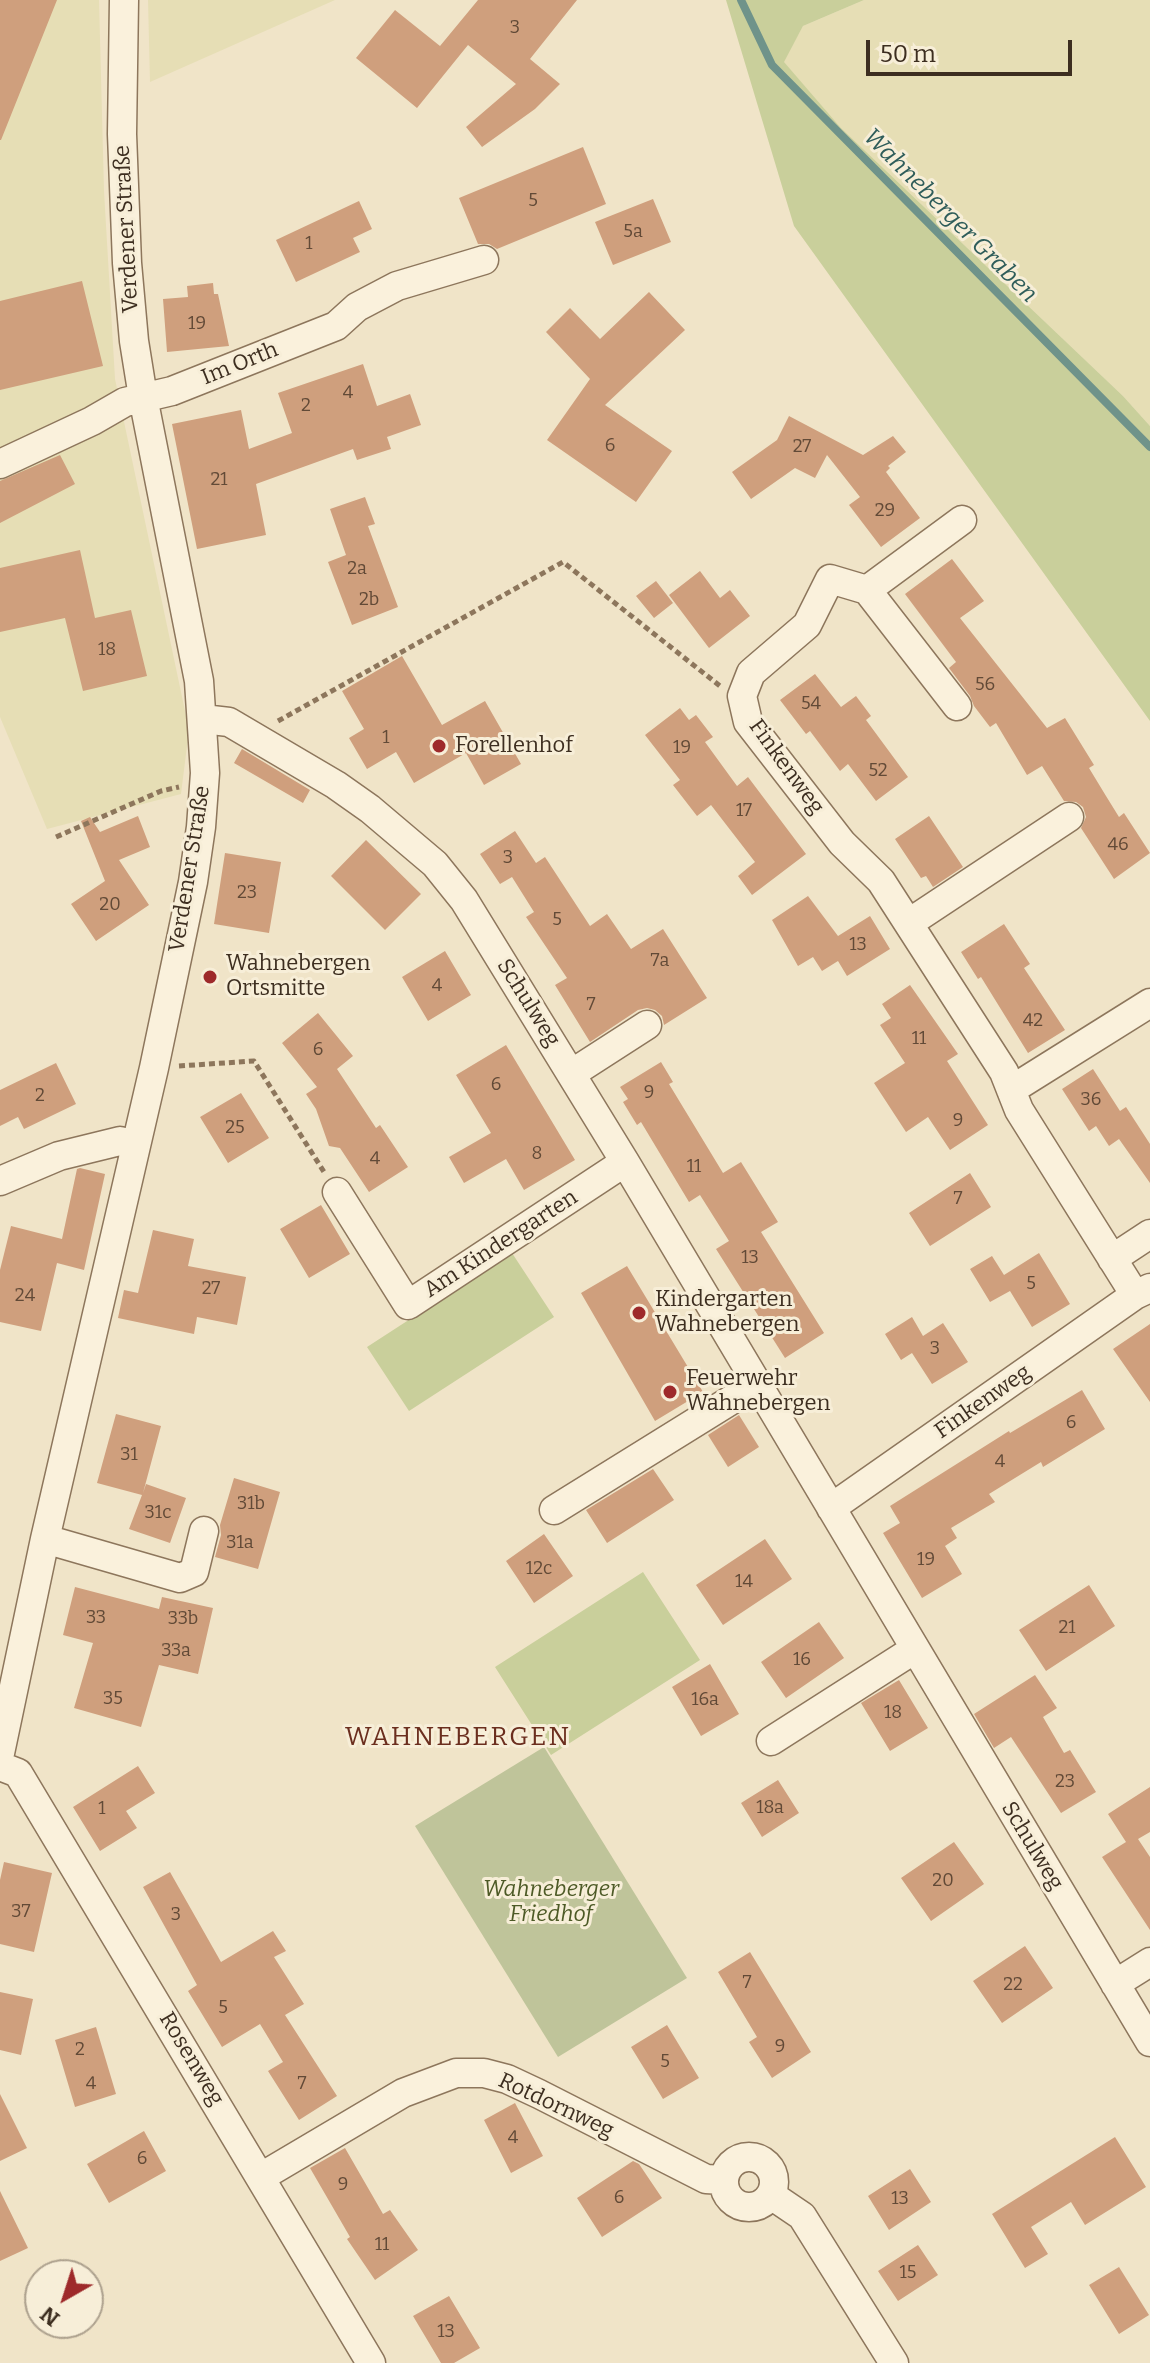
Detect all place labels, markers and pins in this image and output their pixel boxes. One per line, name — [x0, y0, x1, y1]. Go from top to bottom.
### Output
place label: Forellenhof — [455, 733, 573, 759]
marker: Forellenhof — [430, 737, 448, 755]
place label: Wahnebergen Ortsmitte — [226, 951, 370, 1002]
marker: Wahnebergen Ortsmitte — [201, 968, 219, 986]
place label: Kindergarten Wahnebergen — [655, 1287, 799, 1338]
marker: Kindergarten Wahnebergen — [630, 1304, 648, 1322]
place label: Feuerwehr Wahnebergen — [686, 1366, 830, 1418]
marker: Feuerwehr Wahnebergen — [661, 1383, 679, 1401]

